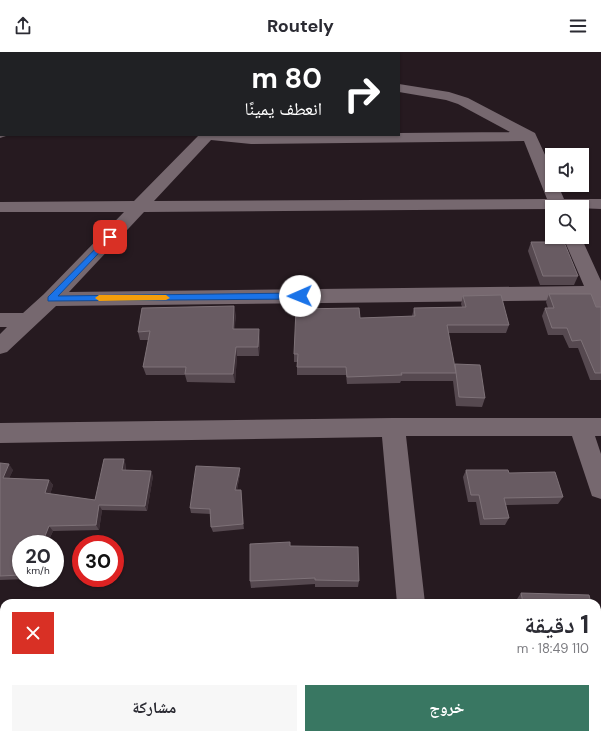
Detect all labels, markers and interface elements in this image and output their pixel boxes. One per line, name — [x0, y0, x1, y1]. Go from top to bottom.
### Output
text: Routely — [267, 14, 334, 38]
icon: share — [12, 15, 34, 37]
icon: menu — [567, 15, 589, 37]
text: 80 m — [252, 60, 322, 97]
icon: right — [336, 68, 388, 120]
text: انعطف يمينًا — [245, 97, 322, 121]
map controls — [545, 148, 589, 244]
button: sound — [545, 148, 589, 192]
button: search — [545, 200, 589, 244]
pin — [93, 220, 127, 254]
icon: arrive — [99, 226, 121, 248]
position arrow — [279, 275, 321, 317]
speed limit sign: 30 — [72, 535, 124, 587]
text: 20 — [25, 543, 51, 569]
text: km/h — [26, 564, 50, 577]
text: 1 دقيقة — [524, 609, 589, 640]
button: close — [12, 612, 54, 654]
text: 110 m · 18:49 — [517, 640, 589, 657]
button: مشاركة — [12, 685, 297, 731]
button: خروج — [305, 685, 589, 731]

